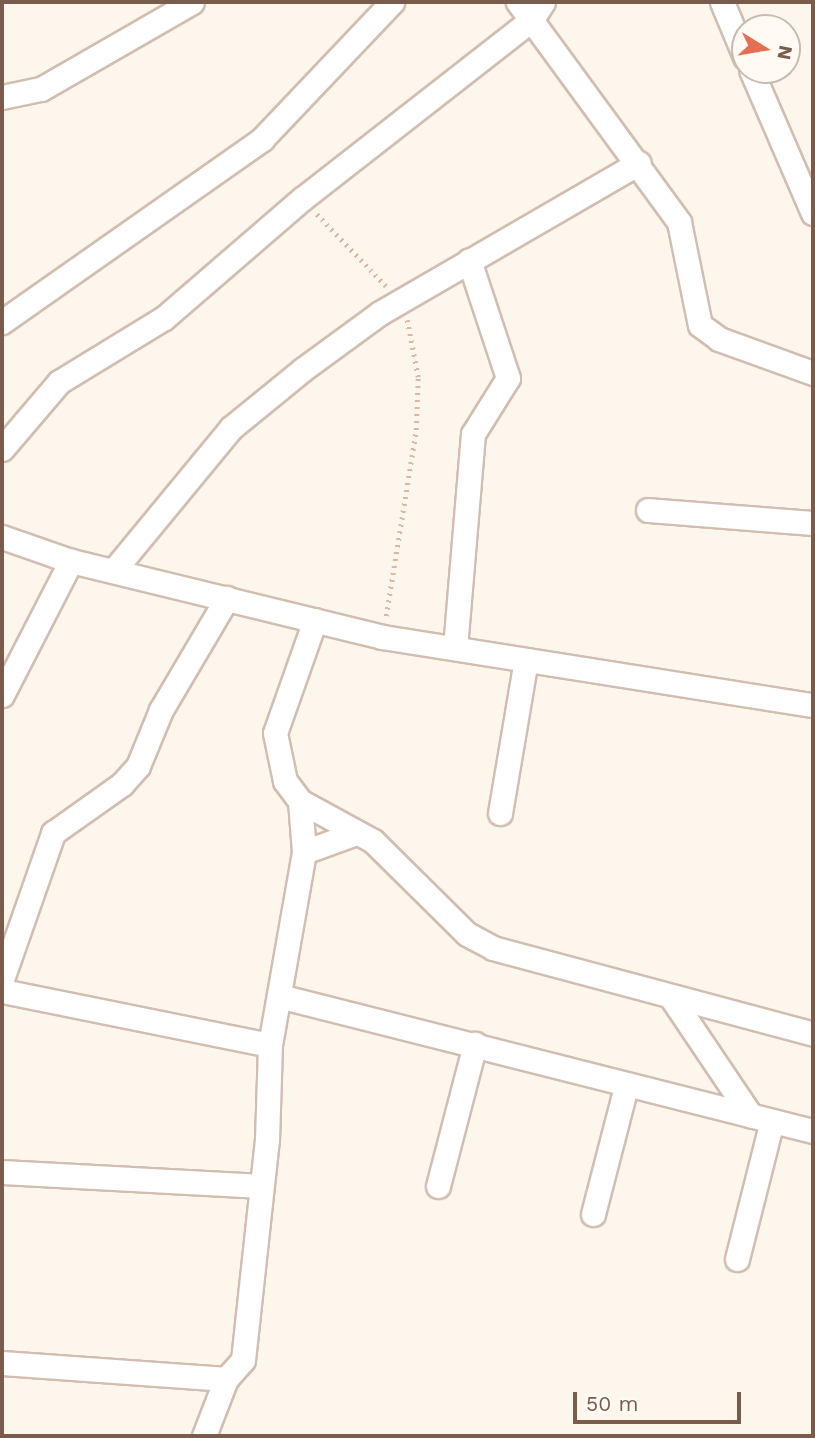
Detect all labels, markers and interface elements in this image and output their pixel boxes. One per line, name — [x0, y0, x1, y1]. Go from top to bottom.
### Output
north arrow — [731, 14, 801, 84]
text: N — [773, 44, 798, 62]
scale bar — [577, 1378, 745, 1422]
text: 50 m — [586, 1391, 638, 1416]

